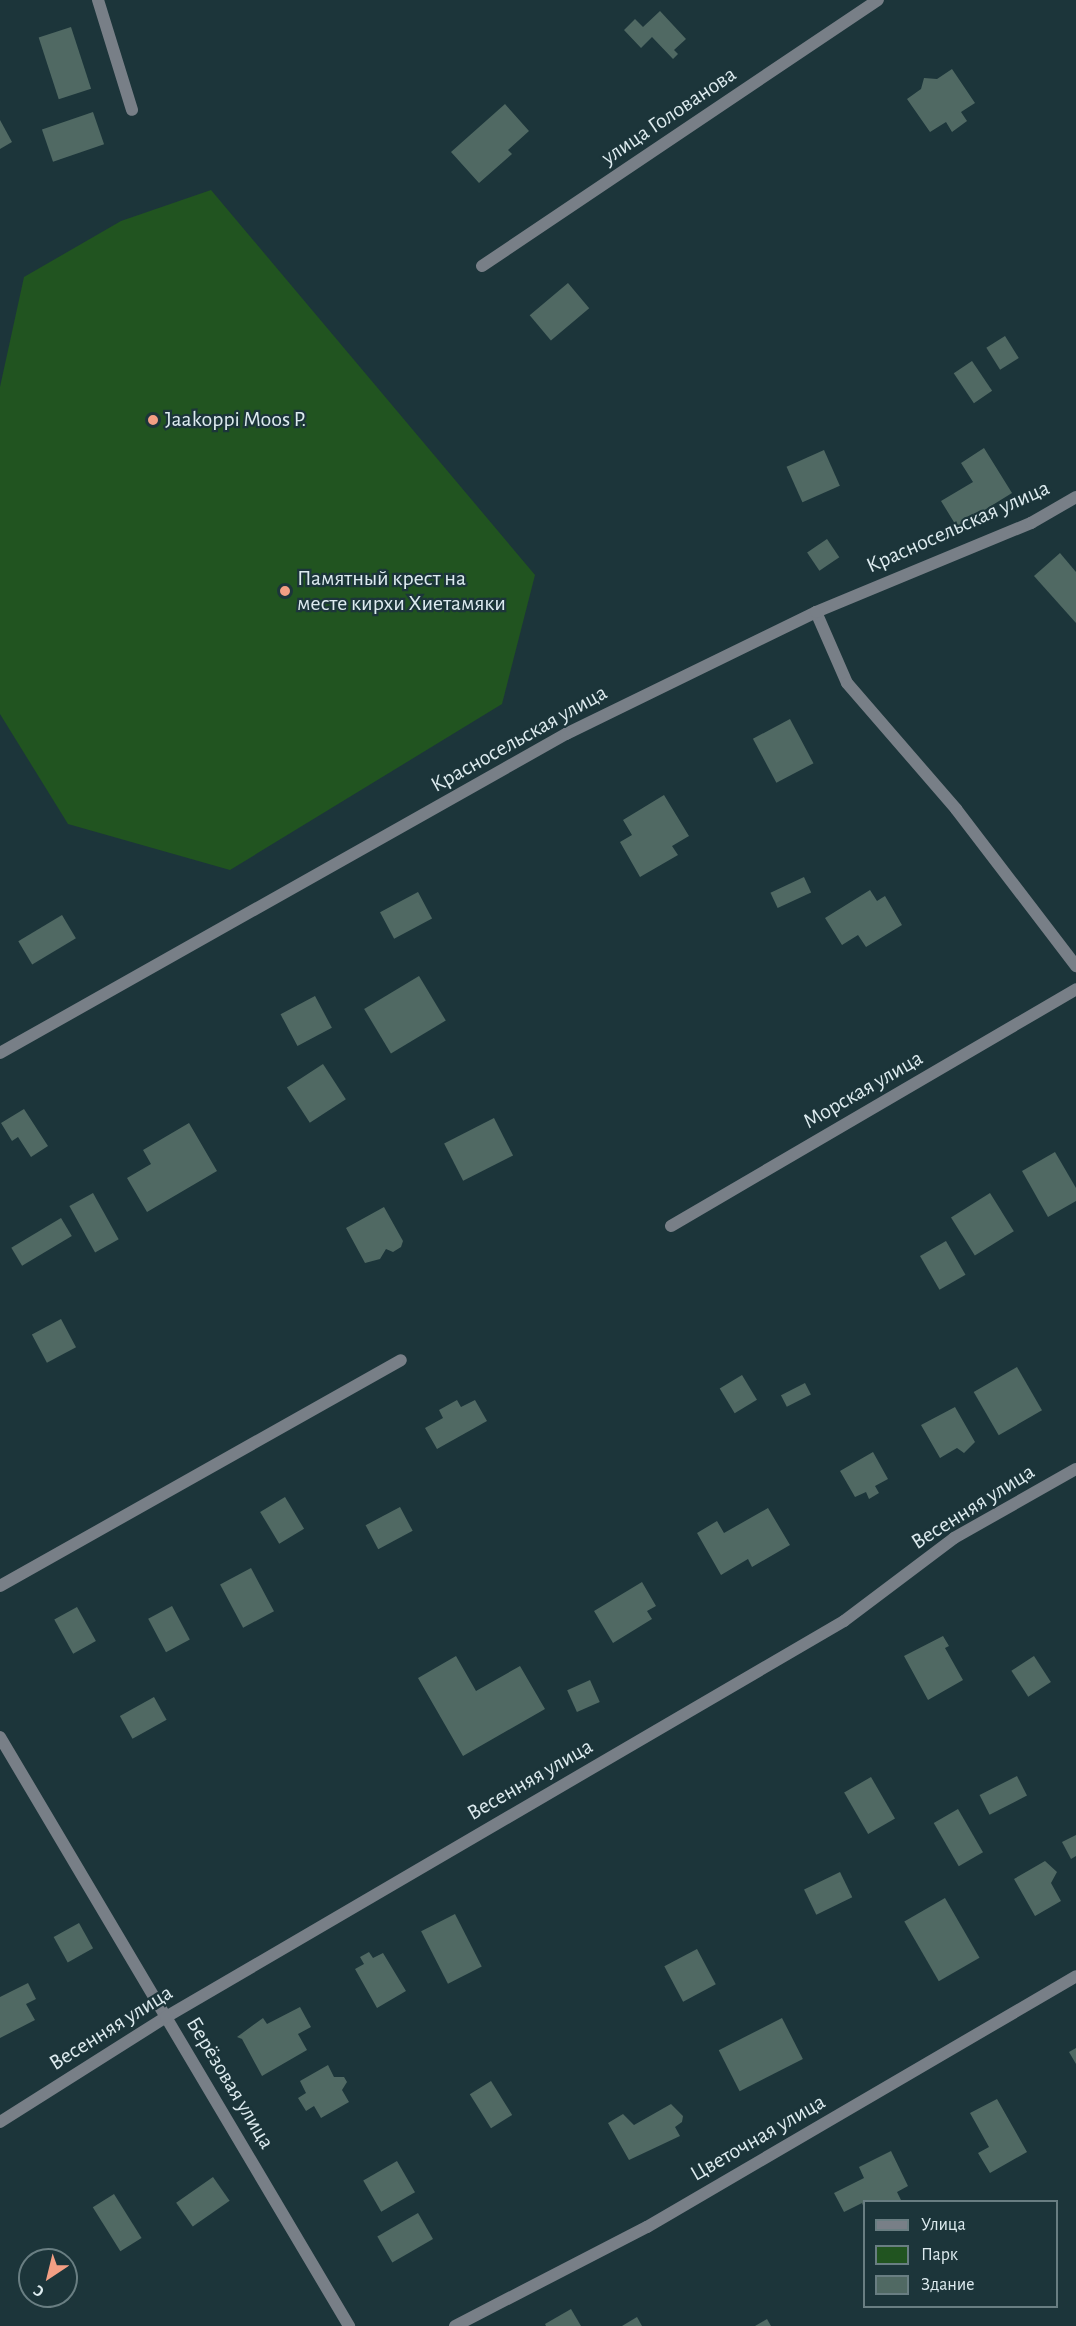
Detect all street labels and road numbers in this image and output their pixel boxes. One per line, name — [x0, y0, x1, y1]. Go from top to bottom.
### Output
street label: улица Голованова — [597, 61, 741, 171]
street label: Красносельская улица — [862, 475, 1054, 579]
street label: Красносельская улица — [426, 680, 612, 798]
street label: Морская улица — [798, 1045, 928, 1135]
street label: Весенняя улица — [906, 1459, 1040, 1555]
street label: Весенняя улица — [462, 1733, 598, 1827]
street label: Весенняя улица — [44, 1980, 178, 2076]
street label: Берёзовая улица — [180, 2012, 280, 2154]
street label: Цветочная улица — [686, 2089, 830, 2187]

